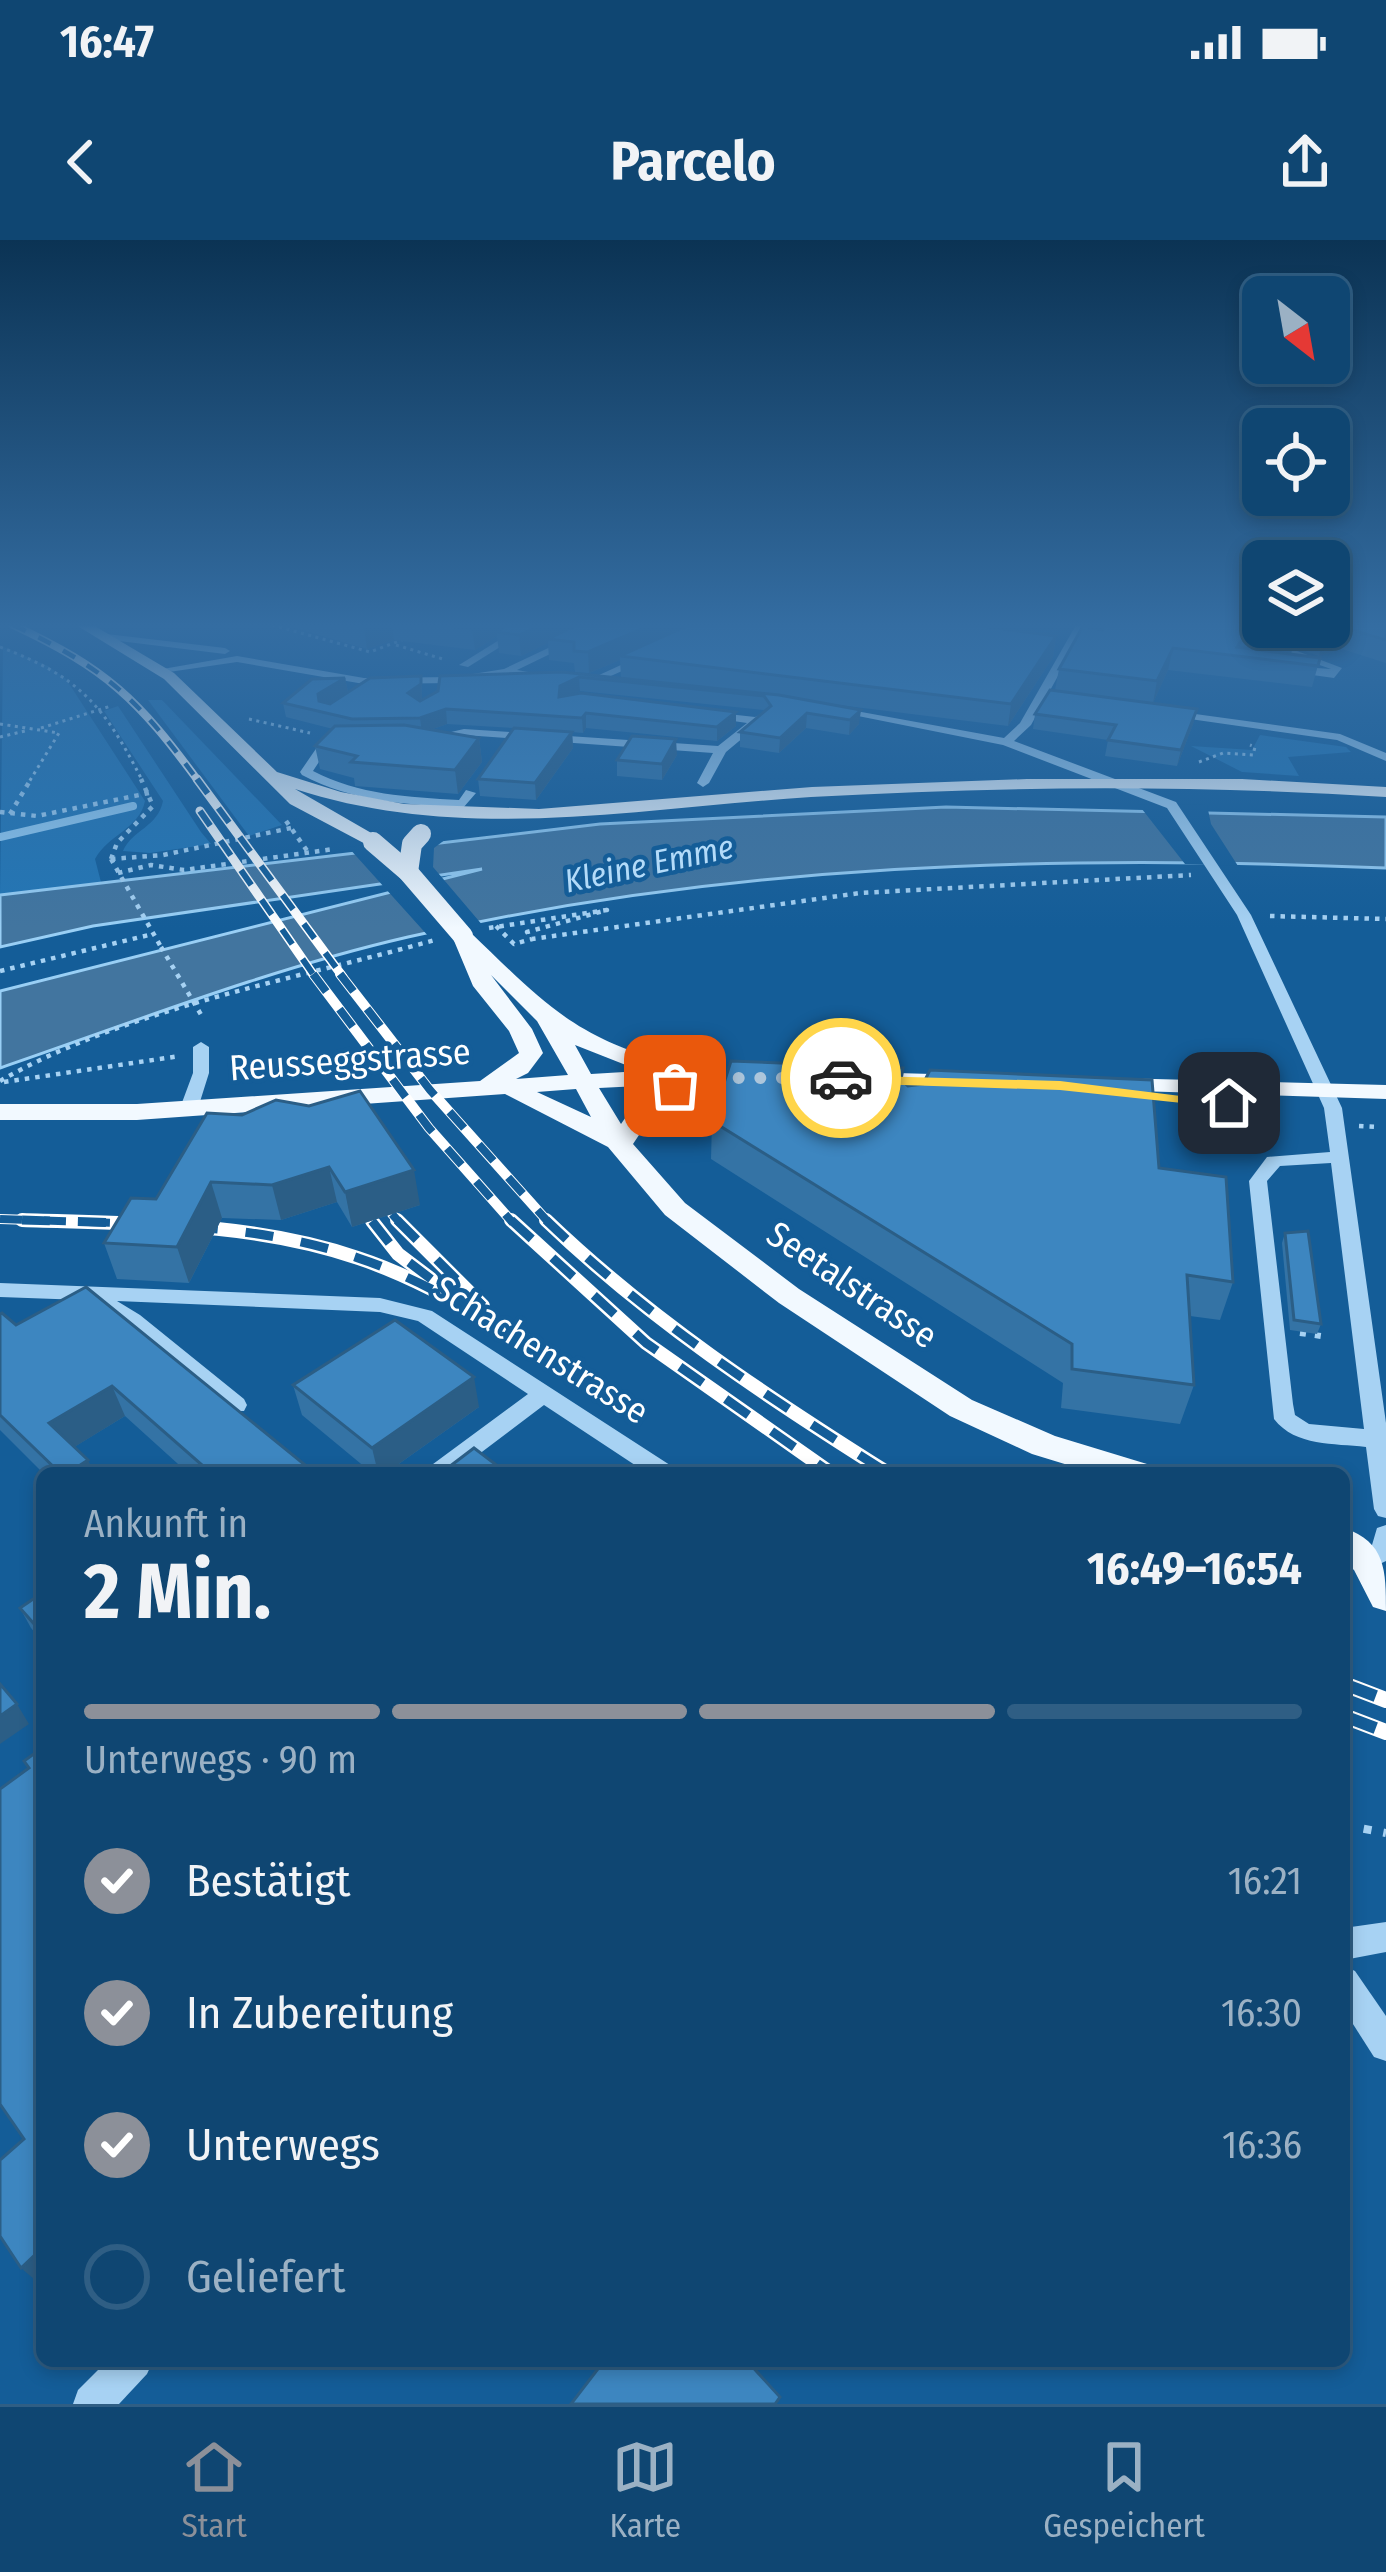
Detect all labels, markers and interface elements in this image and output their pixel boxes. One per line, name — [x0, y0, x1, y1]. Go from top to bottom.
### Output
text: 16:47 — [60, 15, 154, 69]
icon: back — [48, 129, 114, 195]
icon: share — [1272, 129, 1338, 195]
text: Parcelo — [610, 130, 776, 194]
north arrow — [1242, 276, 1350, 384]
map controls — [1242, 276, 1350, 648]
button: locate — [1242, 408, 1350, 516]
button: layers — [1242, 540, 1350, 648]
water label: Kleine Emme — [561, 827, 737, 901]
courier — [781, 1018, 901, 1138]
street label: Reusseggstrasse — [228, 1030, 472, 1090]
pin — [624, 1035, 726, 1137]
icon: car — [808, 1045, 874, 1111]
pin — [1178, 1052, 1280, 1154]
icon: bag — [642, 1053, 708, 1119]
icon: home — [1196, 1070, 1262, 1136]
street label: Seetalstrasse — [758, 1212, 946, 1358]
street label: Schachenstrasse — [425, 1266, 657, 1434]
text: Ankunft in — [84, 1501, 248, 1547]
text: 16:49–16:54 — [1087, 1542, 1302, 1596]
text: 2 Min. — [84, 1545, 271, 1639]
text: Unterwegs · 90 m — [84, 1737, 357, 1783]
icon: check — [84, 1848, 150, 1914]
text: Bestätigt — [186, 1854, 350, 1908]
text: 16:21 — [1228, 1858, 1302, 1904]
icon: check — [84, 1980, 150, 2046]
text: In Zubereitung — [186, 1986, 453, 2040]
text: 16:30 — [1221, 1990, 1302, 2036]
icon: check — [84, 2112, 150, 2178]
text: Unterwegs — [186, 2118, 380, 2172]
text: 16:36 — [1222, 2122, 1302, 2168]
text: Geliefert — [186, 2250, 345, 2304]
tab: Start — [181, 2434, 247, 2546]
tab: Karte — [609, 2434, 681, 2546]
tab: Gespeichert — [1043, 2434, 1205, 2546]

